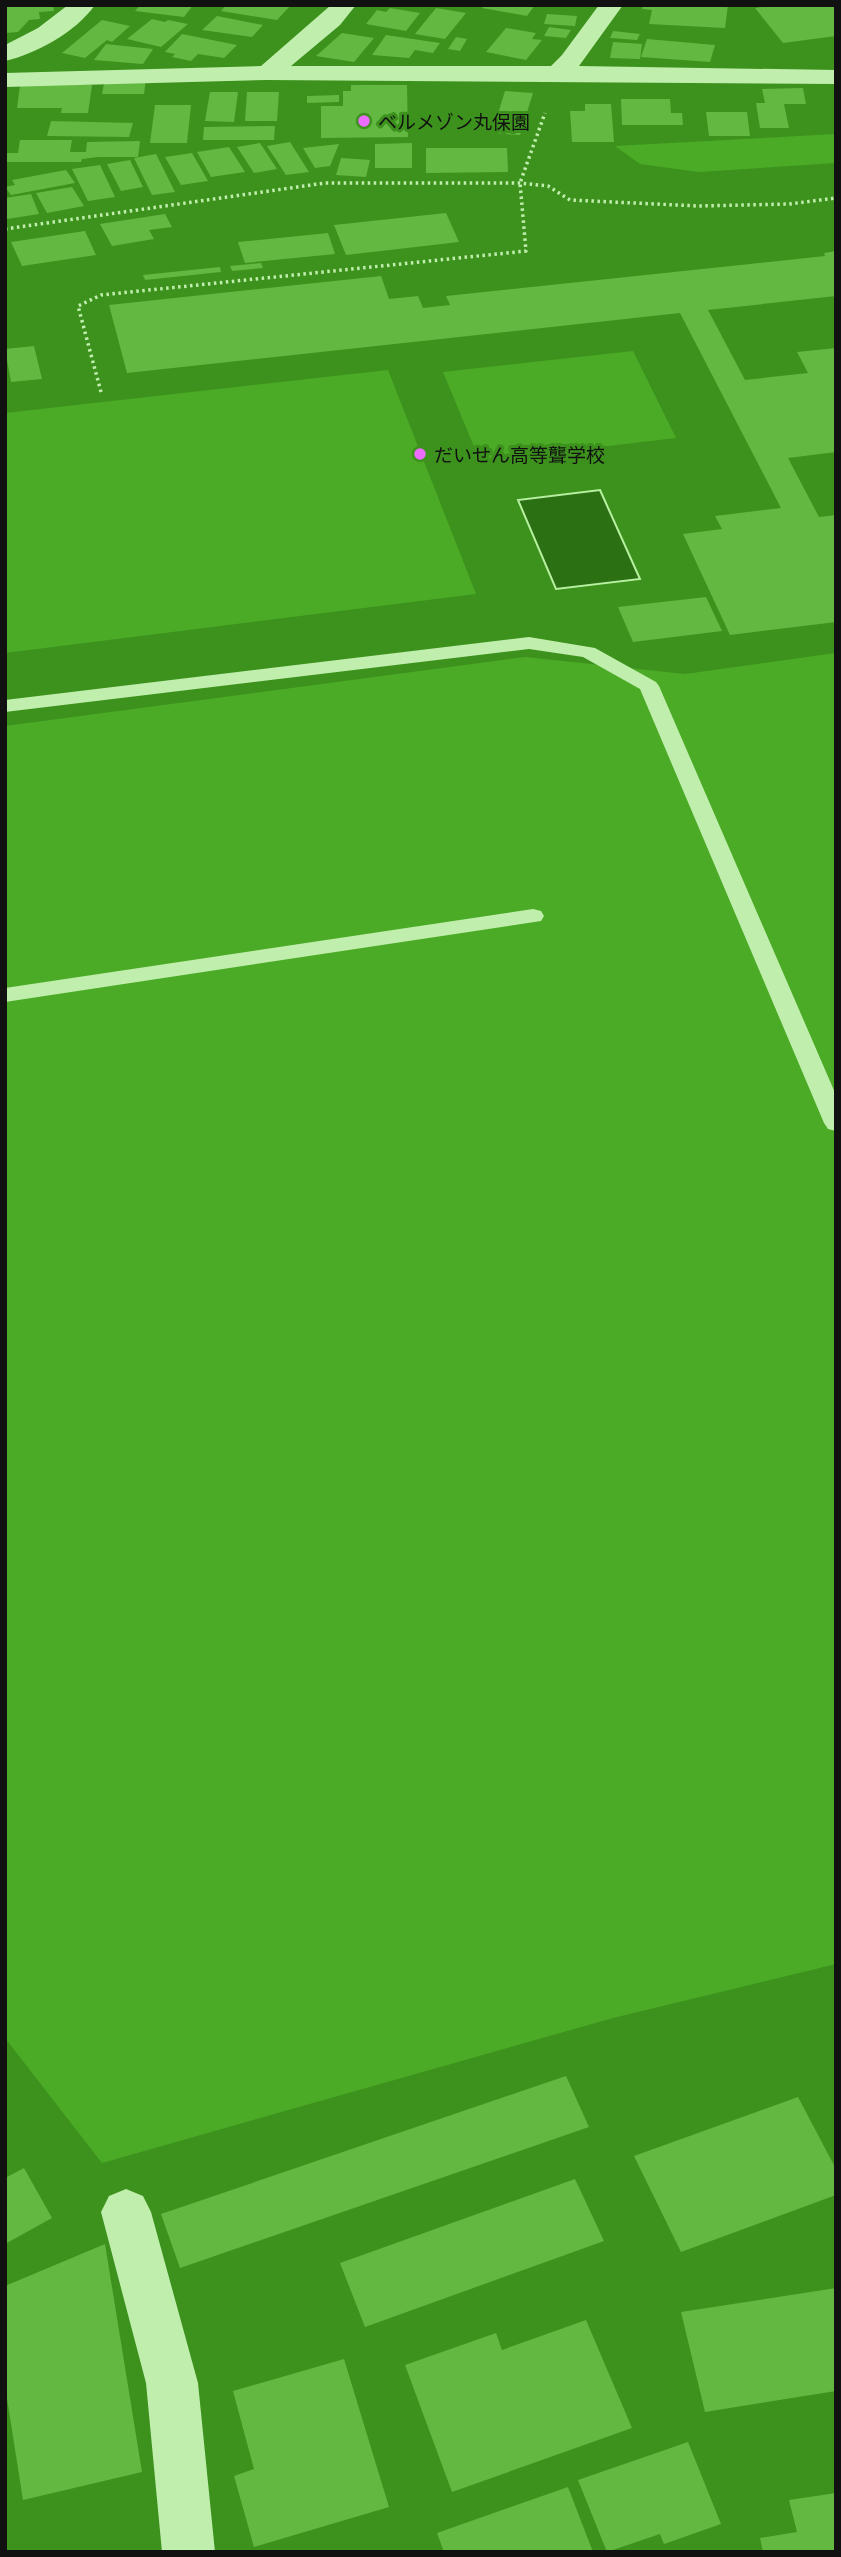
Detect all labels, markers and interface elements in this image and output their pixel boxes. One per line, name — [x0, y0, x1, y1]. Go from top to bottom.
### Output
place label: ベルメゾン丸保園 — [378, 110, 530, 133]
marker: ベルメゾン丸保園 — [356, 113, 372, 129]
place label: だいせん高等聾学校 — [434, 443, 605, 466]
marker: だいせん高等聾学校 — [412, 446, 428, 462]

